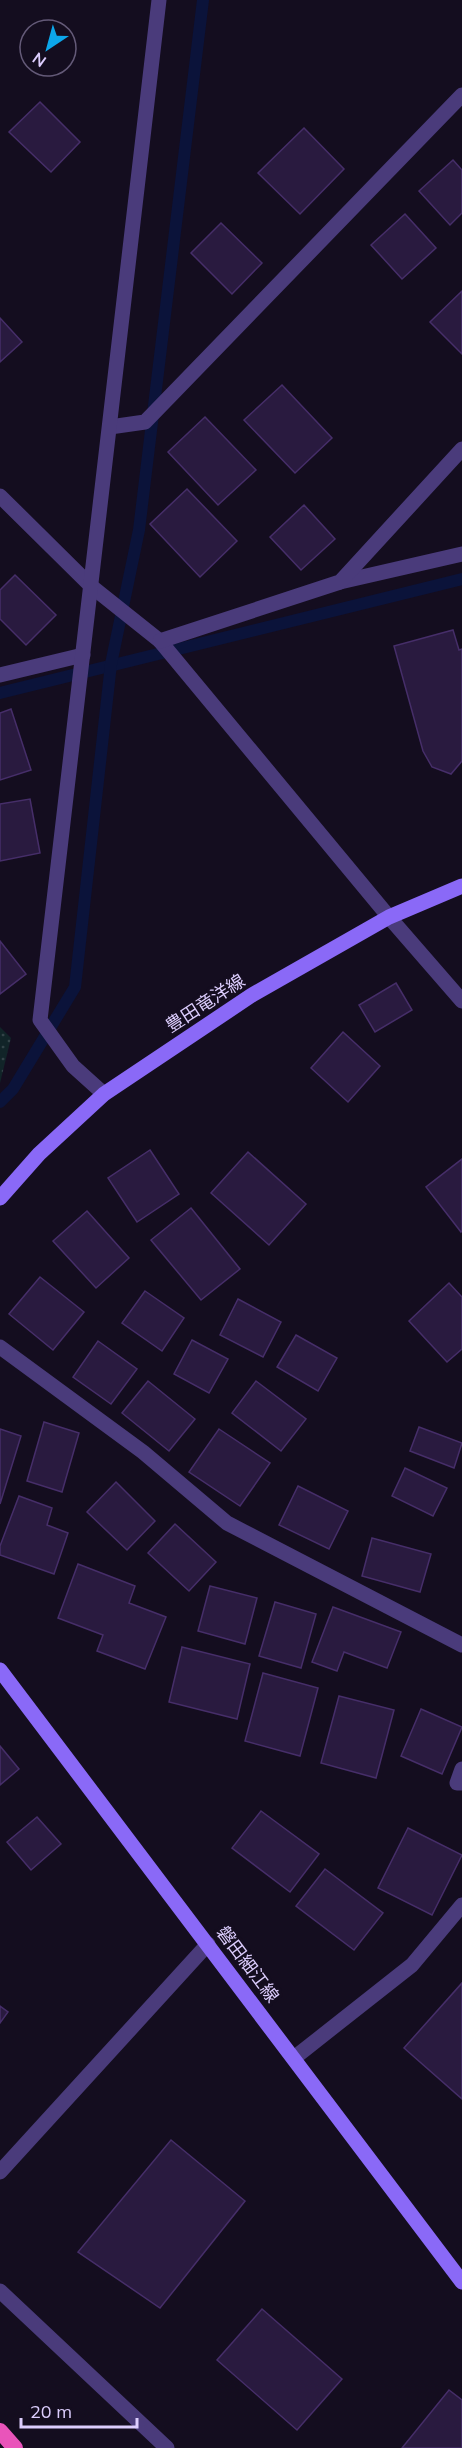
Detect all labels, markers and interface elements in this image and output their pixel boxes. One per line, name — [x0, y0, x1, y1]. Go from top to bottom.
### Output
north arrow — [18, 18, 78, 78]
text: N — [28, 48, 50, 72]
street label: 豊田竜洋線 — [161, 969, 249, 1037]
street label: 磐田細江線 — [212, 1921, 284, 2007]
scale bar — [21, 2391, 136, 2429]
text: 20 m — [30, 2400, 72, 2423]

